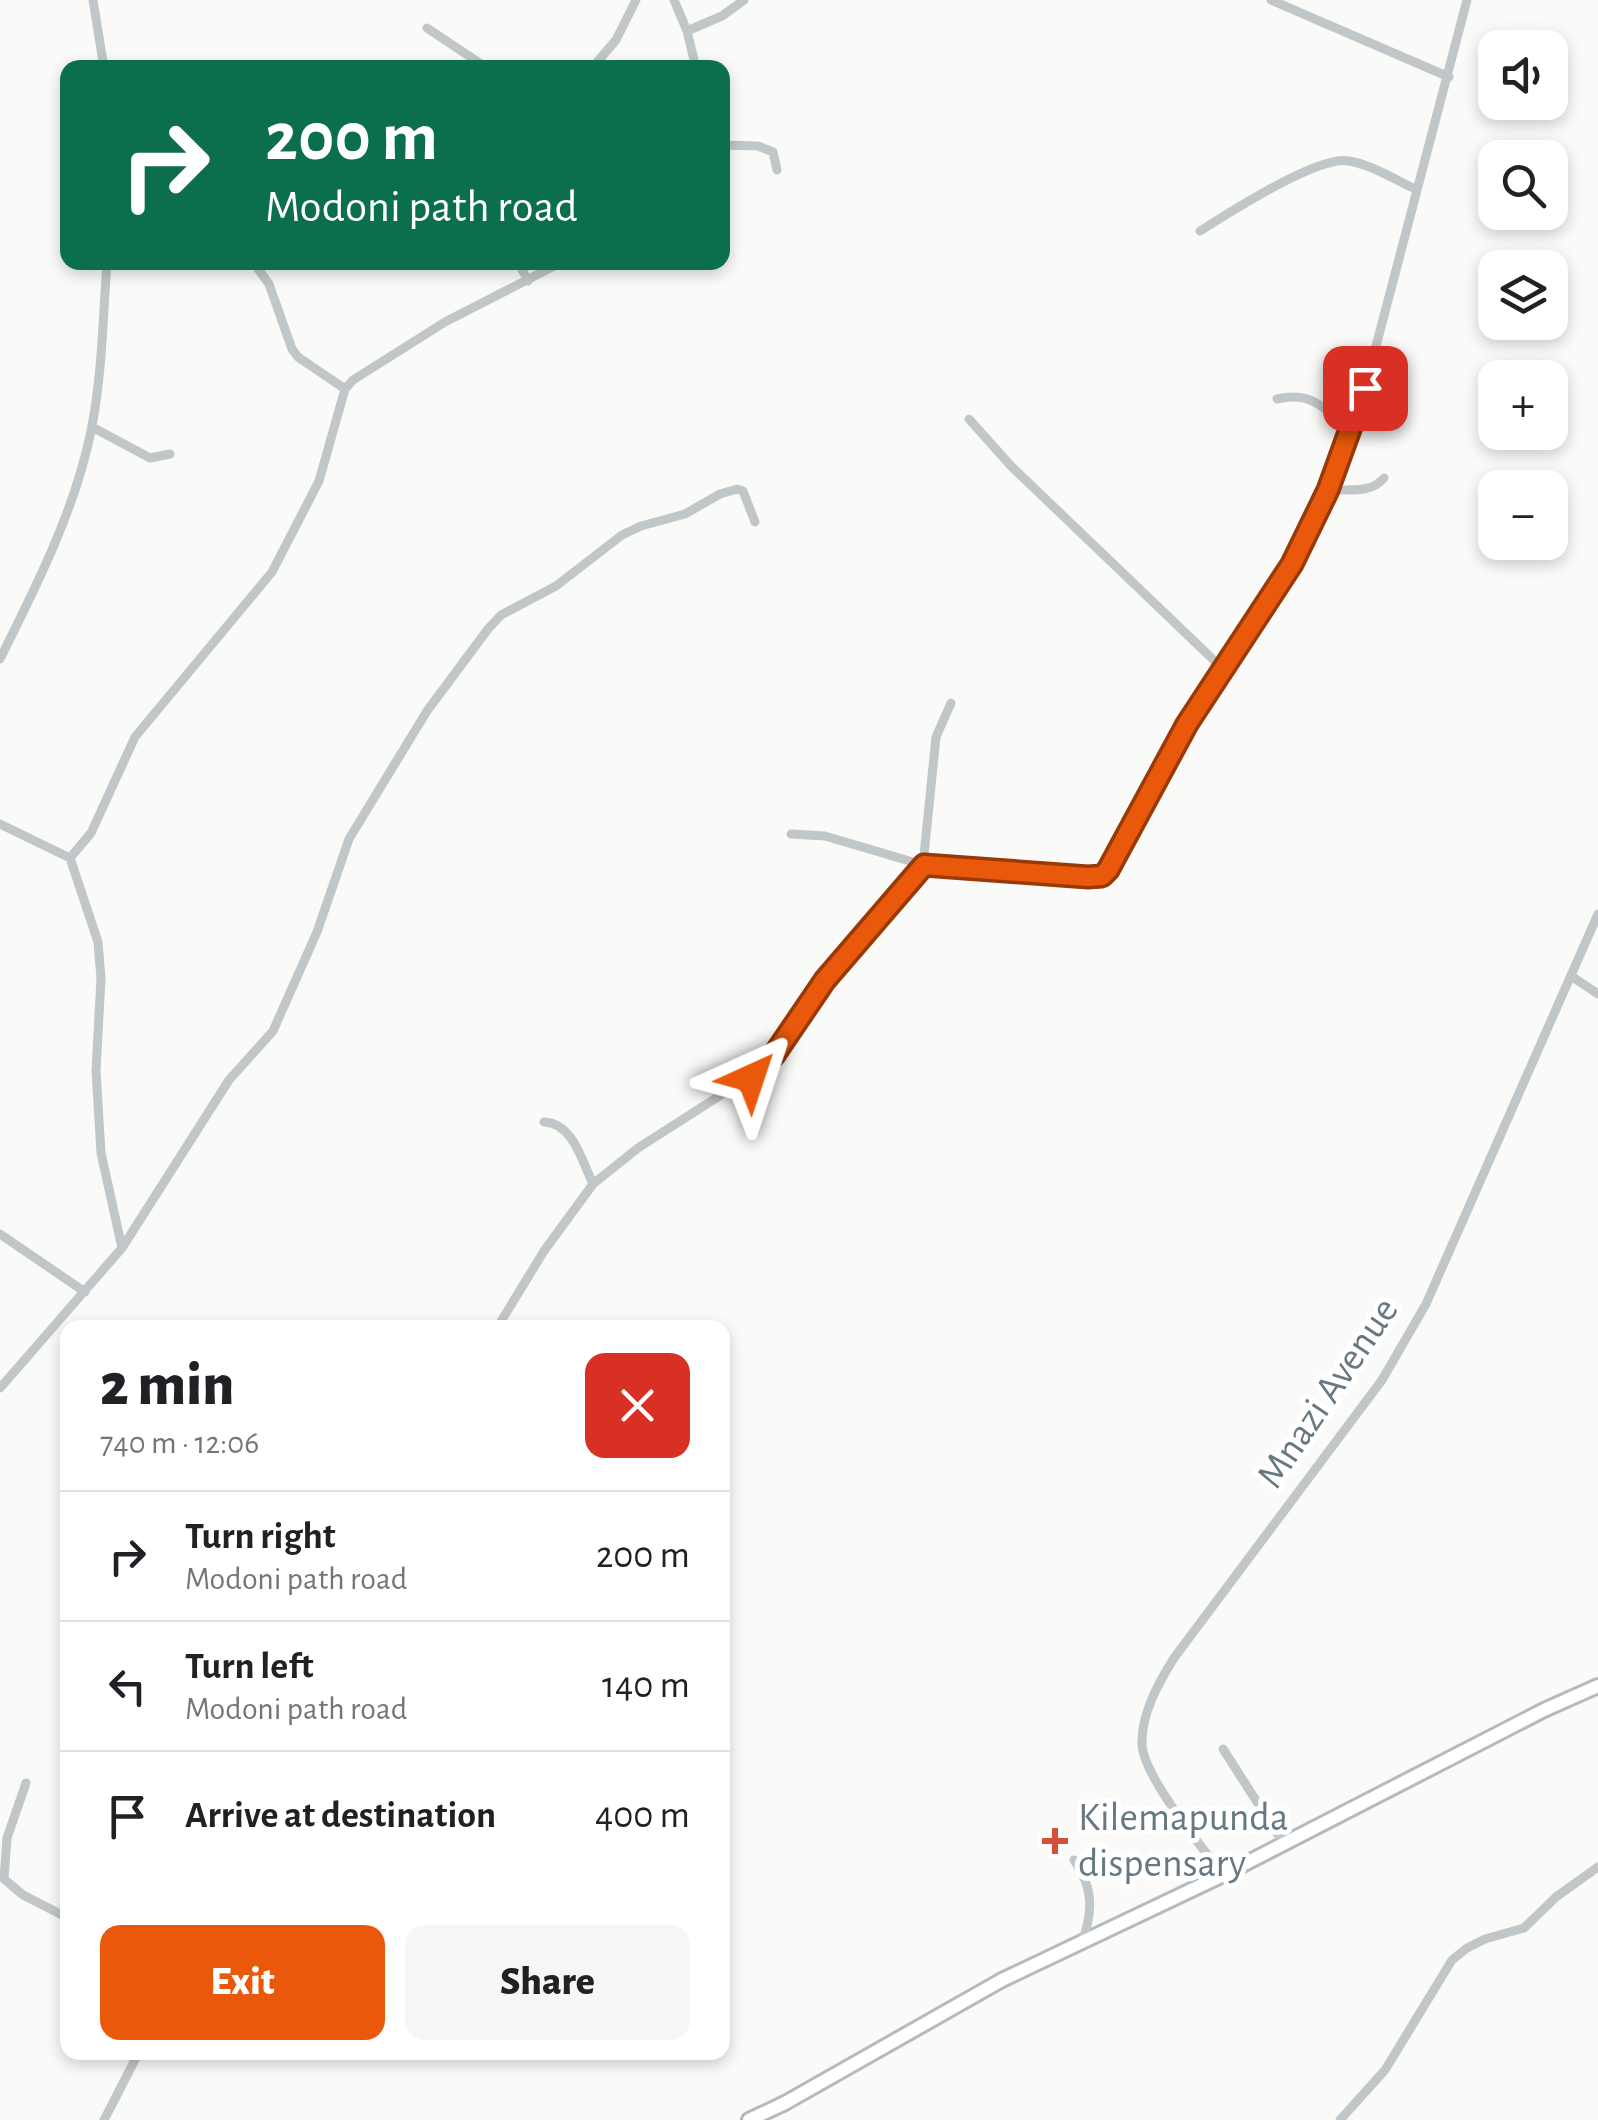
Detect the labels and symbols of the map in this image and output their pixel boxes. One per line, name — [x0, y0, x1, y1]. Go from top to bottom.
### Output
pin — [1323, 346, 1408, 431]
position arrow — [699, 1026, 803, 1130]
street label: Mnazi Avenue — [1250, 1291, 1406, 1495]
place label: Kilemapunda dispensary — [1078, 1798, 1289, 1884]
marker: Kilemapunda dispensary — [1042, 1828, 1068, 1854]

